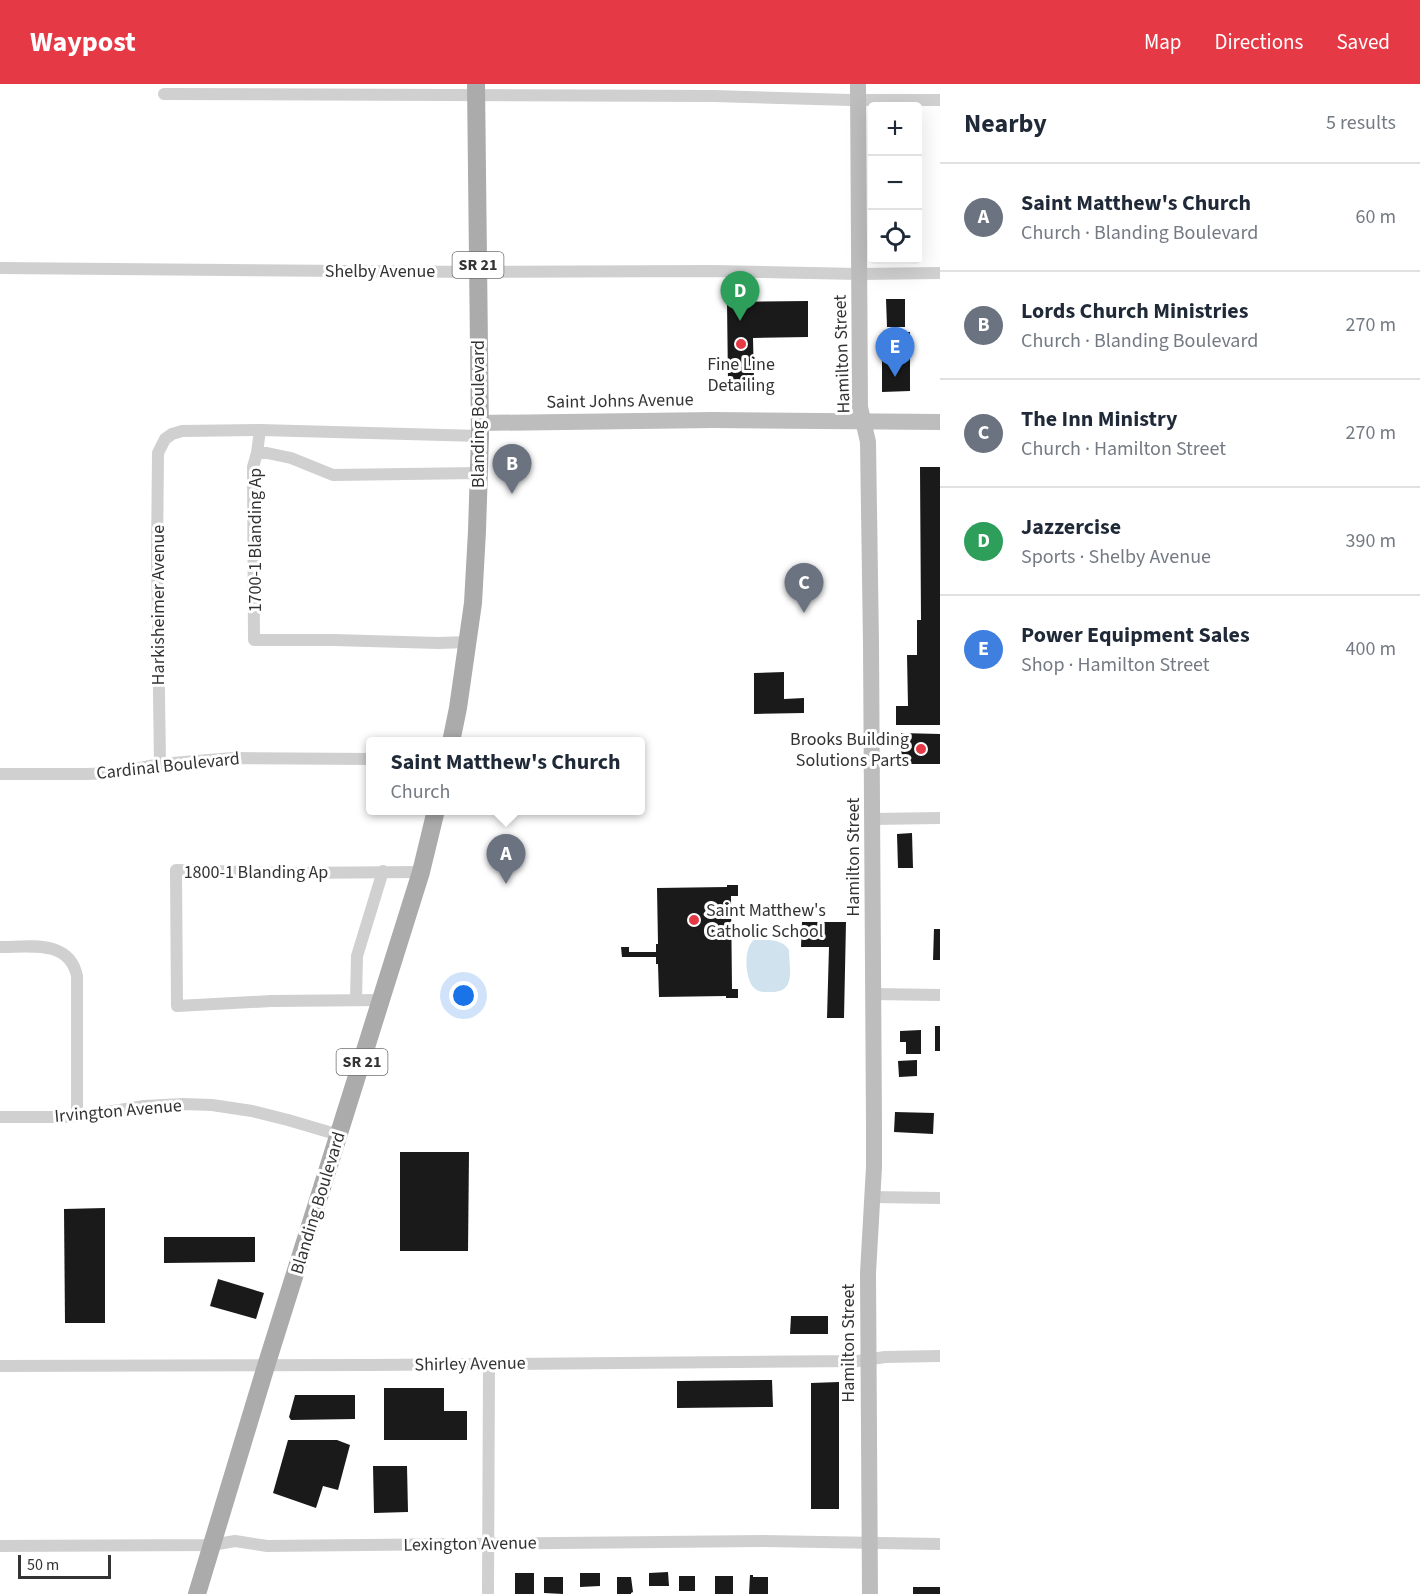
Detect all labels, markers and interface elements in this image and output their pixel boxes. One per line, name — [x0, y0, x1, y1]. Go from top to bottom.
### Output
text: Waypost — [30, 22, 136, 62]
text: Map — [1144, 27, 1182, 57]
text: Directions — [1215, 27, 1303, 57]
text: Saved — [1336, 27, 1390, 57]
map controls — [868, 102, 922, 264]
button: + — [868, 102, 922, 156]
text: Nearby — [964, 105, 1047, 142]
text: 5 results — [1326, 109, 1396, 137]
button: − — [868, 156, 922, 210]
text: Saint Matthew's Church — [1021, 187, 1251, 219]
text: A — [978, 203, 989, 231]
text: 60 m — [1356, 203, 1396, 231]
button: locate — [868, 210, 922, 264]
text: Church · Blanding Boulevard — [1021, 219, 1258, 247]
road number: SR 21 — [452, 252, 504, 278]
street label: Shelby Avenue — [325, 259, 435, 284]
pin: D — [720, 272, 760, 321]
street label: Hamilton Street — [827, 294, 857, 414]
text: Lords Church Ministries — [1021, 295, 1248, 327]
text: B — [977, 311, 990, 339]
text: 270 m — [1346, 311, 1396, 339]
text: Church · Blanding Boulevard — [1021, 327, 1258, 355]
pin: E — [876, 328, 914, 377]
marker: Fine Line Detailing — [734, 337, 748, 351]
street label: Blanding Boulevard — [466, 340, 491, 488]
place label: Fine Line Detailing — [707, 352, 775, 398]
street label: Saint Johns Avenue — [546, 387, 694, 415]
text: The Inn Ministry — [1021, 403, 1177, 435]
text: C — [978, 419, 989, 447]
text: 270 m — [1346, 419, 1396, 447]
text: Church · Hamilton Street — [1021, 435, 1226, 463]
pin: B — [492, 444, 532, 494]
street label: 1700-1 Blanding Ap — [243, 468, 268, 612]
text: Jazzercise — [1021, 511, 1121, 543]
street label: Harkisheimer Avenue — [146, 525, 171, 685]
text: D — [977, 527, 990, 555]
text: 390 m — [1346, 527, 1396, 555]
text: Sports · Shelby Avenue — [1021, 543, 1211, 571]
pin: C — [784, 564, 824, 613]
text: Power Equipment Sales — [1021, 619, 1250, 651]
text: E — [978, 635, 989, 663]
text: 400 m — [1346, 635, 1396, 663]
text: Shop · Hamilton Street — [1021, 651, 1210, 679]
place label: Brooks Building Solutions Parts — [790, 727, 909, 773]
popup — [366, 737, 645, 815]
marker: Brooks Building Solutions Parts — [914, 742, 928, 756]
street label: Cardinal Boulevard — [95, 746, 241, 786]
text: Saint Matthew's Church — [390, 746, 621, 778]
text: Church — [390, 778, 450, 806]
street label: Hamilton Street — [841, 798, 866, 916]
pin: A — [486, 834, 526, 884]
street label: 1800-1 Blanding Ap — [184, 860, 328, 885]
place label: Saint Matthew's Catholic School — [706, 898, 826, 944]
marker: Saint Matthew's Catholic School — [687, 913, 701, 927]
your location — [449, 981, 478, 1010]
road number: SR 21 — [336, 1049, 388, 1075]
street label: Irvington Avenue — [53, 1093, 183, 1129]
street label: Blanding Boulevard — [284, 1129, 352, 1277]
street label: Hamilton Street — [836, 1284, 861, 1402]
street label: Shirley Avenue — [414, 1351, 526, 1377]
street label: Lexington Avenue — [403, 1530, 537, 1558]
scale bar — [18, 1552, 111, 1580]
text: 50 m — [27, 1554, 59, 1576]

